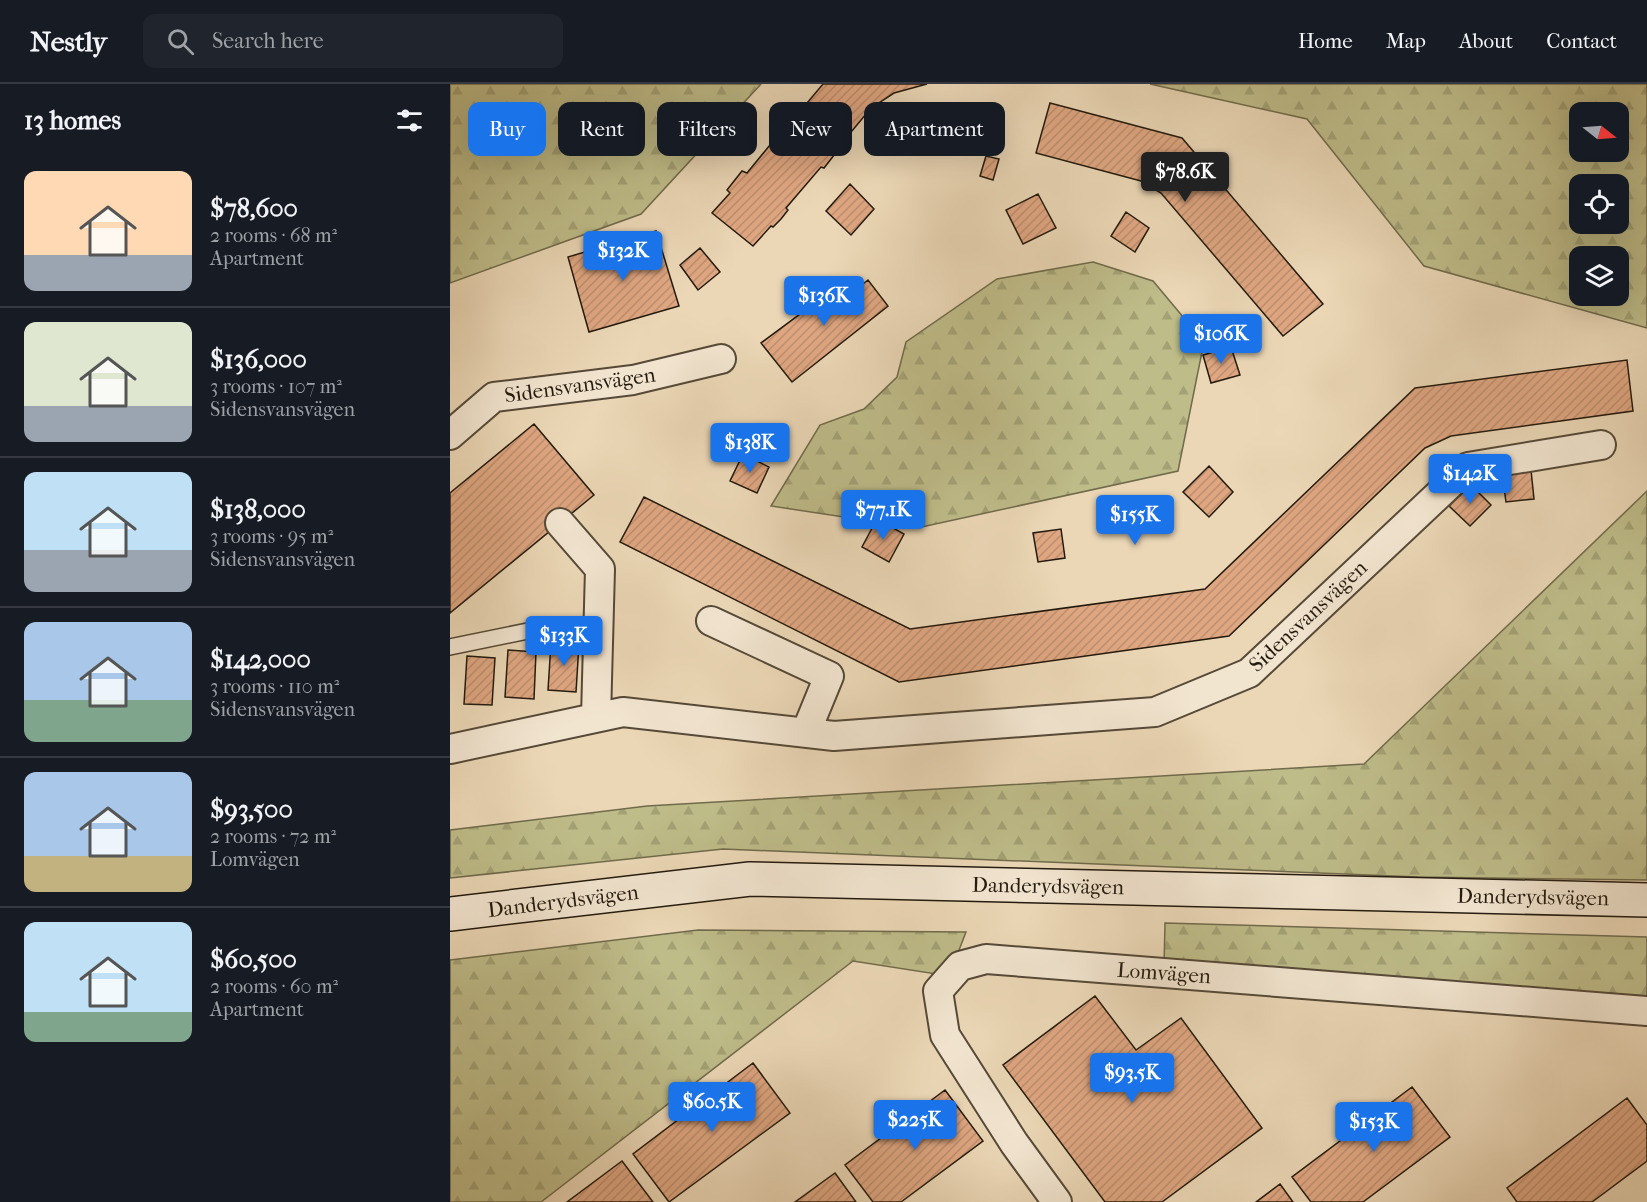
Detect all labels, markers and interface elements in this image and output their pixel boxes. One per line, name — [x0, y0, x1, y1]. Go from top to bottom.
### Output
search box — [143, 14, 563, 68]
text: Nestly — [30, 25, 107, 58]
icon: search — [164, 25, 197, 58]
text: Search here — [212, 28, 324, 54]
text: Home — [1298, 29, 1353, 53]
text: Map — [1386, 29, 1426, 53]
text: About — [1459, 29, 1513, 53]
text: Contact — [1546, 29, 1617, 53]
chip: Buy — [468, 102, 546, 156]
chip: Rent — [558, 102, 645, 156]
chip: Filters — [657, 102, 757, 156]
chip: New — [769, 102, 852, 156]
chip: Apartment — [864, 102, 1005, 156]
north arrow — [1569, 102, 1629, 162]
map controls — [1569, 102, 1629, 306]
icon: filters — [393, 104, 426, 137]
text: 13 homes — [24, 105, 121, 136]
pin: $78.6K — [1136, 152, 1234, 203]
text: $78.6K — [1155, 160, 1215, 183]
button: locate — [1569, 174, 1629, 234]
text: $78,600 — [210, 193, 298, 224]
icon: home — [72, 195, 144, 267]
text: 2 rooms · 68 m² — [210, 224, 337, 247]
pin: $132K — [581, 231, 665, 282]
text: $132K — [597, 239, 649, 262]
button: layers — [1569, 246, 1629, 306]
text: Apartment — [210, 247, 304, 270]
pin: $136K — [782, 276, 866, 327]
text: $136K — [798, 284, 850, 307]
pin: $106K — [1179, 314, 1263, 365]
text: $106K — [1194, 322, 1248, 345]
text: $136,000 — [210, 344, 307, 375]
icon: home — [72, 346, 144, 418]
street label: Sidensvansvägen — [503, 363, 657, 407]
text: 3 rooms · 107 m² — [210, 375, 342, 398]
text: Sidensvansvägen — [210, 398, 355, 421]
pin: $138K — [708, 423, 792, 474]
text: $138K — [725, 431, 775, 454]
pin: $142K — [1428, 454, 1512, 505]
text: $142K — [1443, 462, 1497, 485]
pin: $77.1K — [834, 490, 932, 541]
text: $138,000 — [210, 494, 306, 525]
pin: $155K — [1093, 495, 1177, 546]
icon: home — [72, 496, 144, 568]
text: $77.1K — [855, 498, 911, 521]
text: $155K — [1110, 503, 1160, 526]
text: 3 rooms · 95 m² — [210, 525, 333, 548]
text: Sidensvansvägen — [210, 548, 355, 571]
street label: Sidensvansvägen — [1244, 555, 1372, 677]
pin: $133K — [522, 616, 606, 667]
text: $133K — [539, 624, 589, 647]
text: $142,000 — [210, 644, 311, 675]
icon: home — [72, 646, 144, 718]
text: 3 rooms · 110 m² — [210, 675, 339, 698]
text: Sidensvansvägen — [210, 698, 355, 721]
text: $93,500 — [210, 794, 293, 825]
icon: home — [72, 796, 144, 868]
text: 2 rooms · 72 m² — [210, 825, 336, 848]
text: Lomvägen — [210, 848, 300, 871]
street label: Danderydsvägen — [972, 873, 1124, 899]
street label: Danderydsvägen — [486, 880, 640, 922]
street label: Danderydsvägen — [1457, 884, 1609, 910]
text: $60,500 — [210, 944, 297, 975]
icon: home — [72, 946, 144, 1018]
street label: Lomvägen — [1116, 958, 1212, 988]
text: 2 rooms · 60 m² — [210, 975, 338, 998]
text: Apartment — [210, 998, 304, 1021]
pin: $93.5K — [1083, 1053, 1181, 1104]
text: $93.5K — [1104, 1061, 1160, 1084]
pin: $60.5K — [663, 1082, 761, 1133]
text: $60.5K — [682, 1090, 742, 1113]
pin: $225K — [873, 1100, 957, 1151]
pin: $153K — [1332, 1102, 1416, 1153]
text: $225K — [888, 1108, 942, 1131]
text: $153K — [1349, 1110, 1399, 1133]

